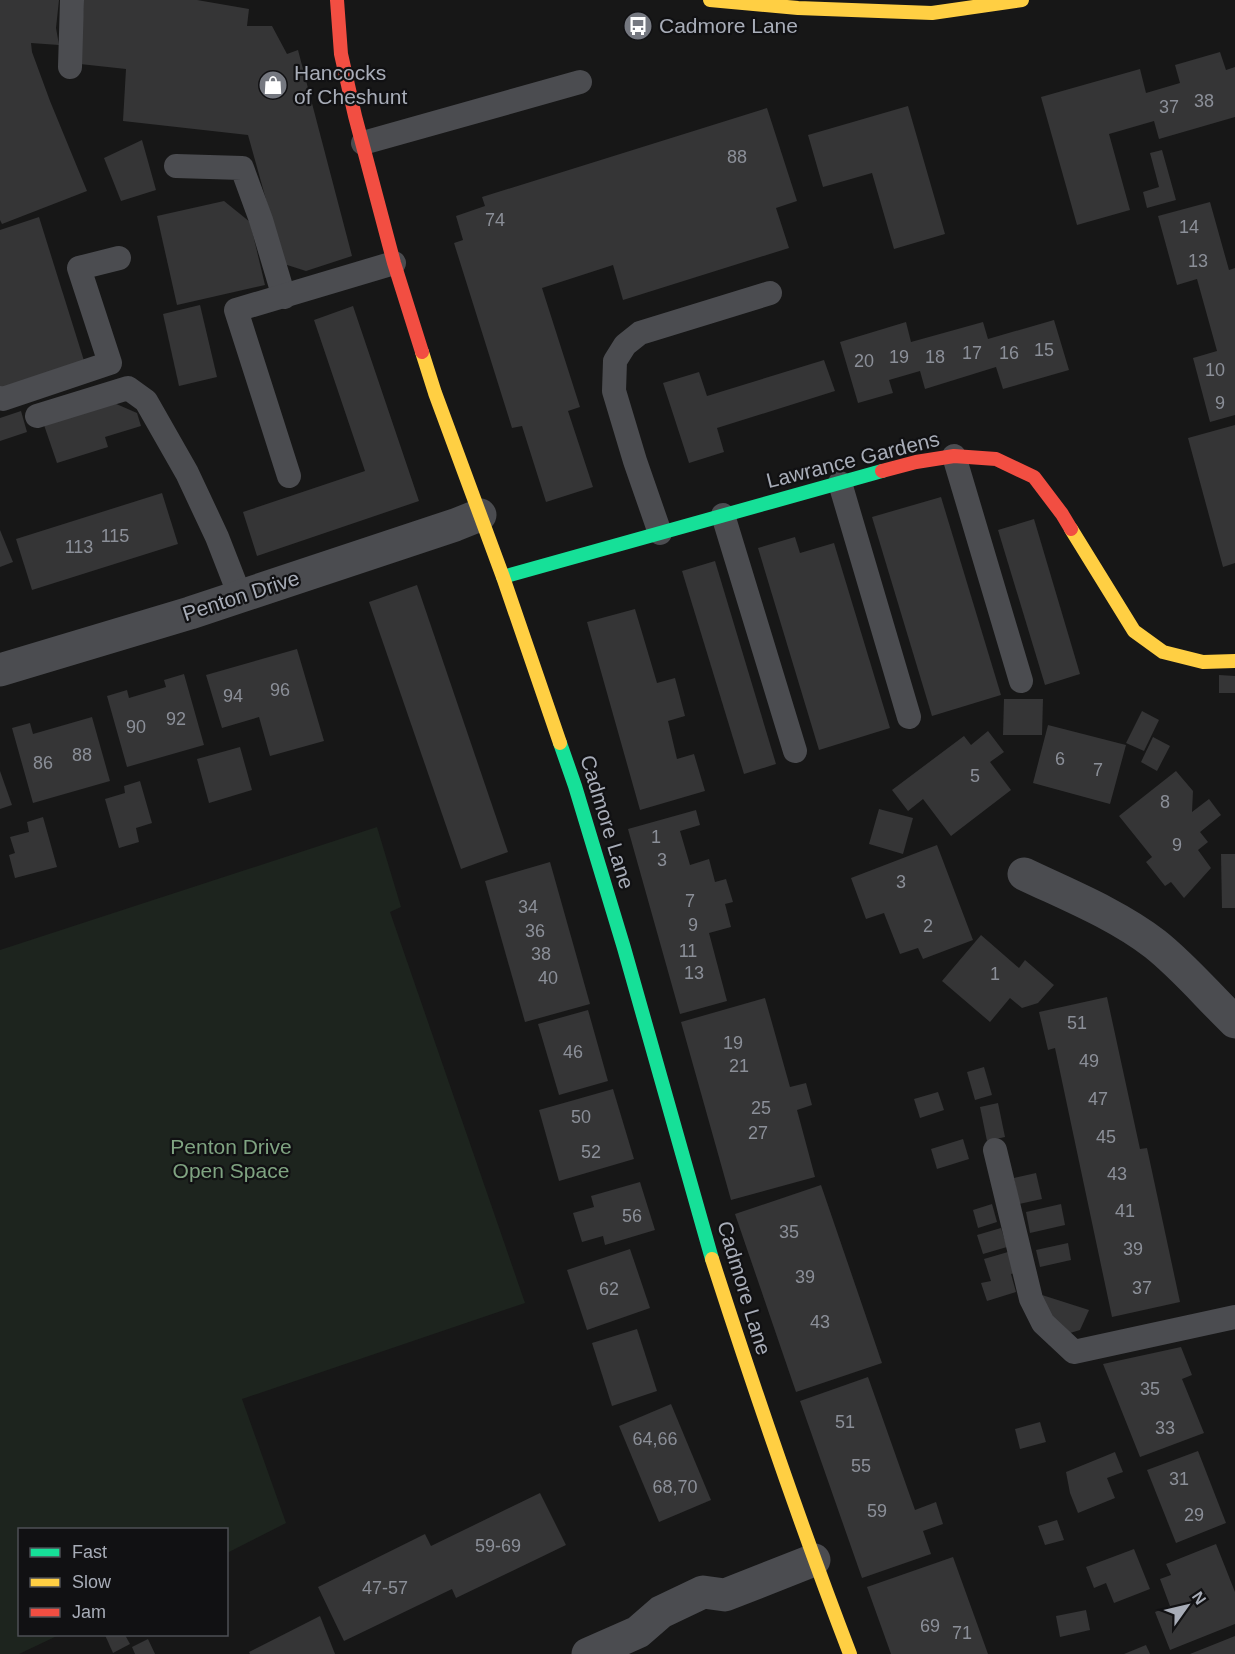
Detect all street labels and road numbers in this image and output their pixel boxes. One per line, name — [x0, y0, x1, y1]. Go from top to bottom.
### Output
street label: Lawrance Gardens — [764, 427, 942, 492]
street label: Penton Drive — [180, 566, 302, 625]
street label: Cadmore Lane — [576, 752, 639, 892]
street label: Cadmore Lane — [713, 1218, 776, 1358]

